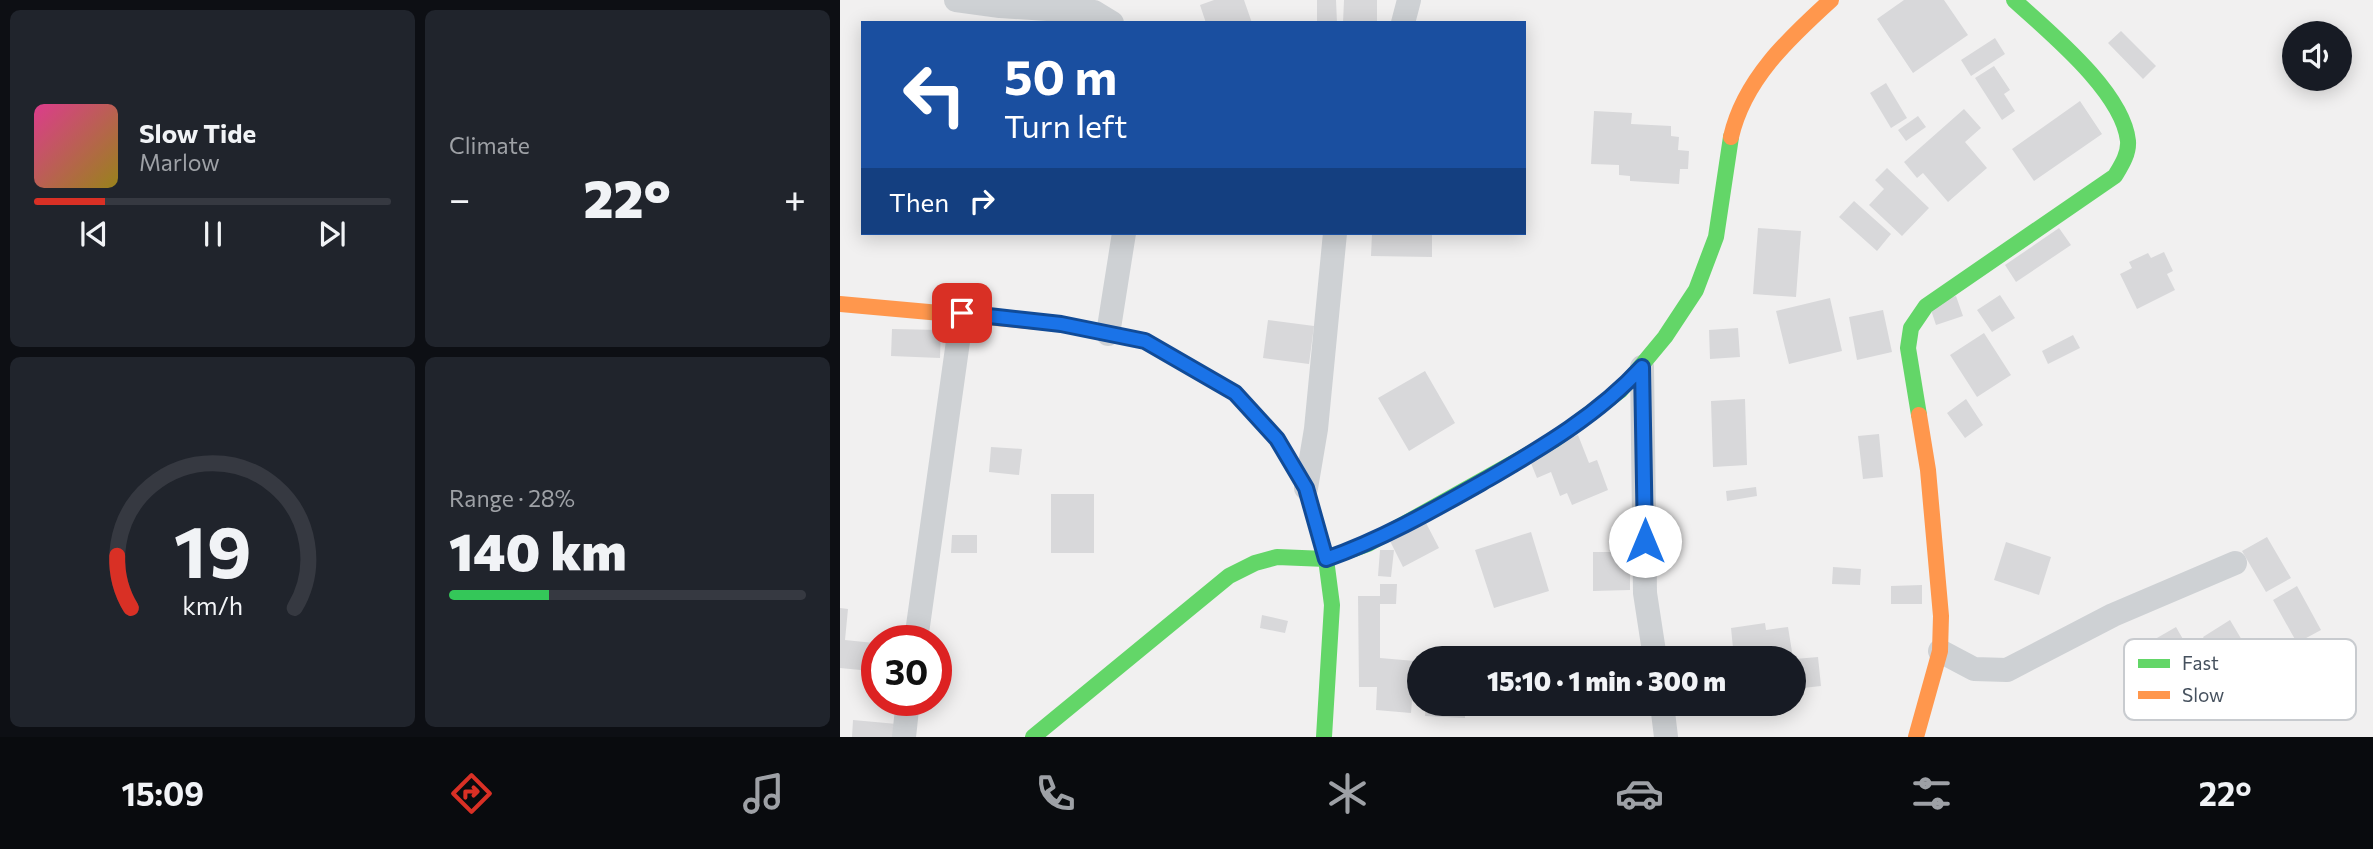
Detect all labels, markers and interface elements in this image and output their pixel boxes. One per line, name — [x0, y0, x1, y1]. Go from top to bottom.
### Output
map controls — [2282, 21, 2352, 91]
button: sound — [2282, 21, 2352, 91]
text: 50 m — [1004, 45, 1117, 105]
icon: left — [889, 49, 980, 140]
text: Turn left — [1004, 105, 1128, 145]
text: Slow Tide — [139, 117, 256, 148]
text: Climate — [449, 131, 530, 159]
text: Marlow — [139, 148, 220, 176]
text: 22° — [583, 165, 671, 229]
text: − — [449, 174, 471, 221]
text: + — [784, 174, 806, 221]
icon: right — [963, 182, 1001, 220]
text: Then — [889, 186, 949, 217]
icon: previous — [75, 215, 113, 253]
icon: pause — [194, 215, 232, 253]
icon: next — [313, 215, 351, 253]
pin — [932, 283, 992, 343]
icon: arrive — [943, 294, 981, 332]
text: Range · 28% — [449, 484, 575, 512]
text: 19 — [174, 504, 251, 593]
position arrow — [1608, 504, 1682, 578]
text: 140 km — [449, 518, 627, 582]
text: km/h — [182, 590, 243, 620]
speed limit sign: 30 — [861, 625, 952, 716]
legend — [2124, 639, 2356, 720]
text: Fast — [2182, 651, 2219, 674]
text: 15:10 · 1 min · 300 m — [1487, 665, 1726, 696]
text: Slow — [2182, 683, 2224, 706]
icon: directions — [447, 769, 496, 818]
icon: music — [739, 769, 788, 818]
icon: phone — [1031, 769, 1080, 818]
icon: climate — [1323, 769, 1372, 818]
icon: car — [1615, 769, 1664, 818]
icon: filters — [1907, 769, 1956, 818]
text: 15:09 — [121, 773, 204, 813]
text: 22° — [2199, 773, 2251, 813]

